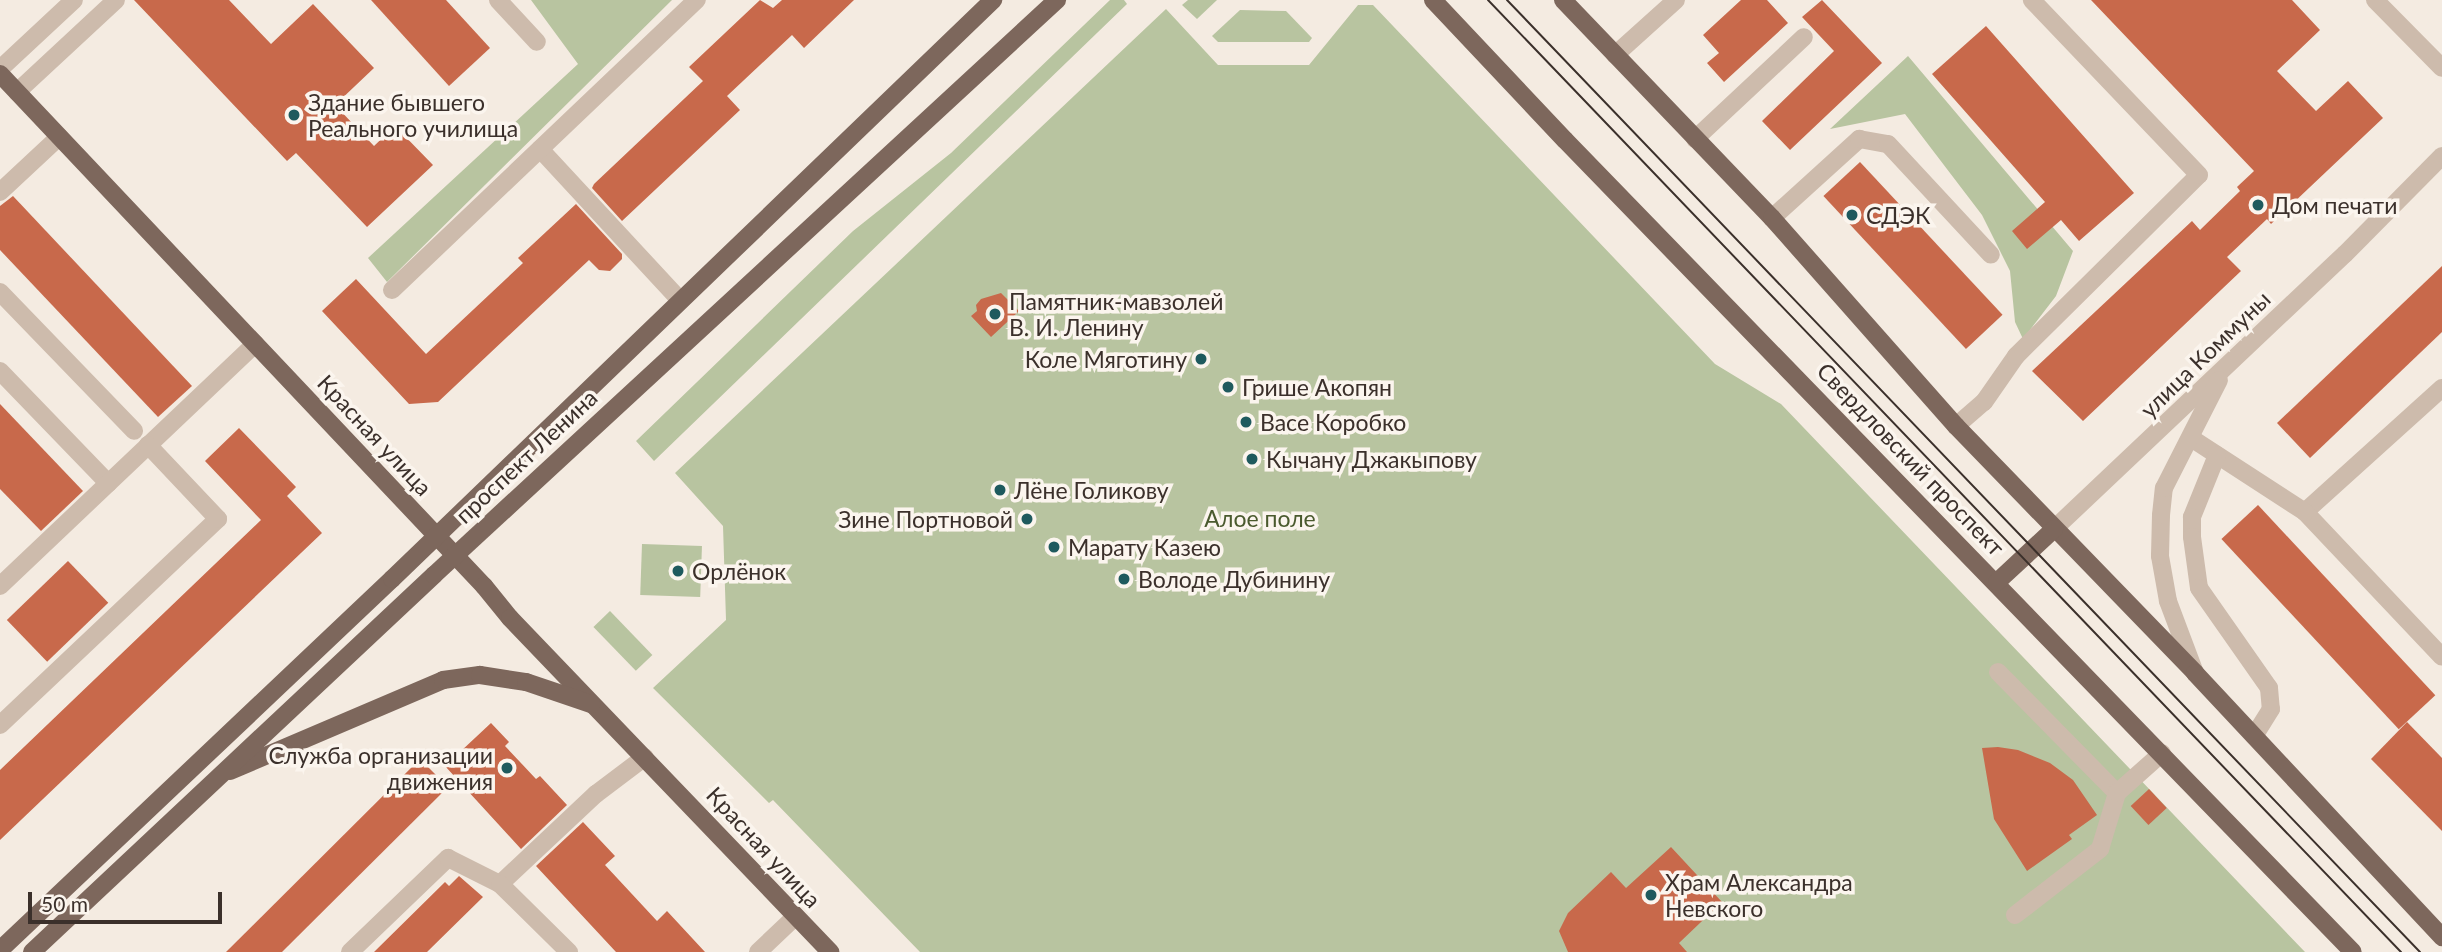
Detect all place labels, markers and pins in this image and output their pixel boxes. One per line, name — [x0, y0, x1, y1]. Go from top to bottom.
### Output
place label: Здание бывшего Реального училища — [308, 88, 518, 142]
marker: Здание бывшего Реального училища — [286, 107, 302, 123]
place label: Дом печати — [2272, 191, 2397, 219]
marker: Дом печати — [2250, 197, 2266, 213]
place label: СДЭК — [1866, 201, 1930, 229]
marker: СДЭК — [1844, 207, 1860, 223]
place label: Памятник-мавзолей В. И. Ленину — [1009, 287, 1223, 341]
marker: Памятник-мавзолей В. И. Ленину — [987, 306, 1003, 322]
place label: Коле Мяготину — [1025, 345, 1187, 373]
marker: Коле Мяготину — [1193, 351, 1209, 367]
place label: Грише Акопян — [1242, 373, 1392, 401]
marker: Грише Акопян — [1220, 379, 1236, 395]
place label: Васе Коробко — [1260, 408, 1406, 436]
marker: Васе Коробко — [1238, 414, 1254, 430]
place label: Кычану Джакыпову — [1266, 445, 1477, 473]
marker: Кычану Джакыпову — [1244, 451, 1260, 467]
place label: Лёне Голикову — [1014, 476, 1169, 504]
marker: Лёне Голикову — [992, 482, 1008, 498]
place label: Зине Портновой — [838, 505, 1013, 533]
marker: Зине Портновой — [1019, 511, 1035, 527]
place label: Марату Казею — [1068, 533, 1221, 561]
marker: Марату Казею — [1046, 539, 1062, 555]
place label: Орлёнок — [692, 557, 786, 585]
marker: Орлёнок — [670, 563, 686, 579]
place label: Володе Дубинину — [1138, 565, 1330, 593]
marker: Володе Дубинину — [1116, 571, 1132, 587]
place label: Служба организации движения — [269, 741, 493, 795]
marker: Служба организации движения — [499, 760, 515, 776]
place label: Храм Александра Невского — [1665, 868, 1853, 922]
marker: Храм Александра Невского — [1643, 887, 1659, 903]

